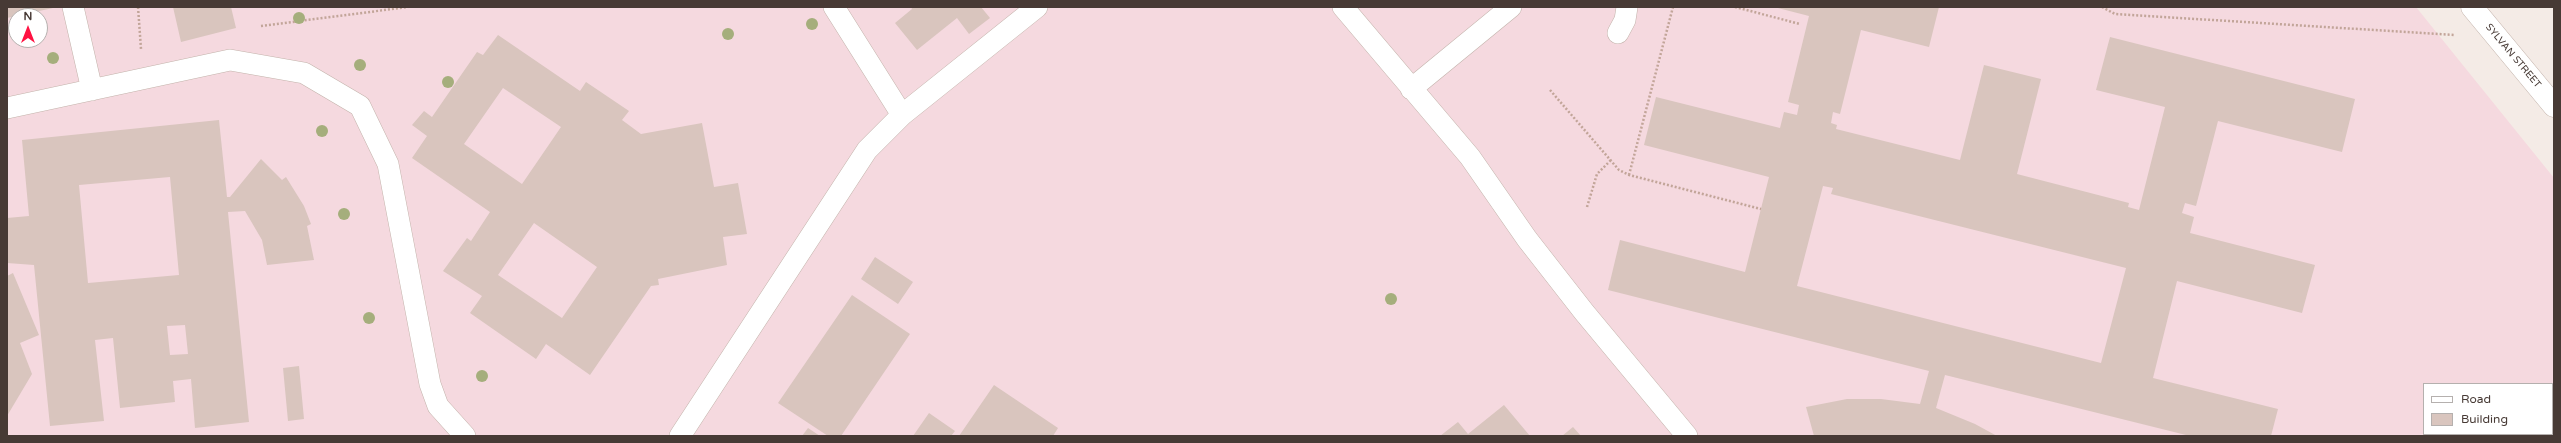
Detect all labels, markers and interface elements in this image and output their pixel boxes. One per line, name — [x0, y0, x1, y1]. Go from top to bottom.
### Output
north arrow — [8, 8, 48, 48]
text: N — [24, 10, 32, 23]
street label: SYLVAN STREET — [2483, 21, 2543, 91]
legend — [2423, 383, 2553, 435]
text: Road — [2461, 392, 2491, 406]
text: Building — [2461, 412, 2508, 426]

